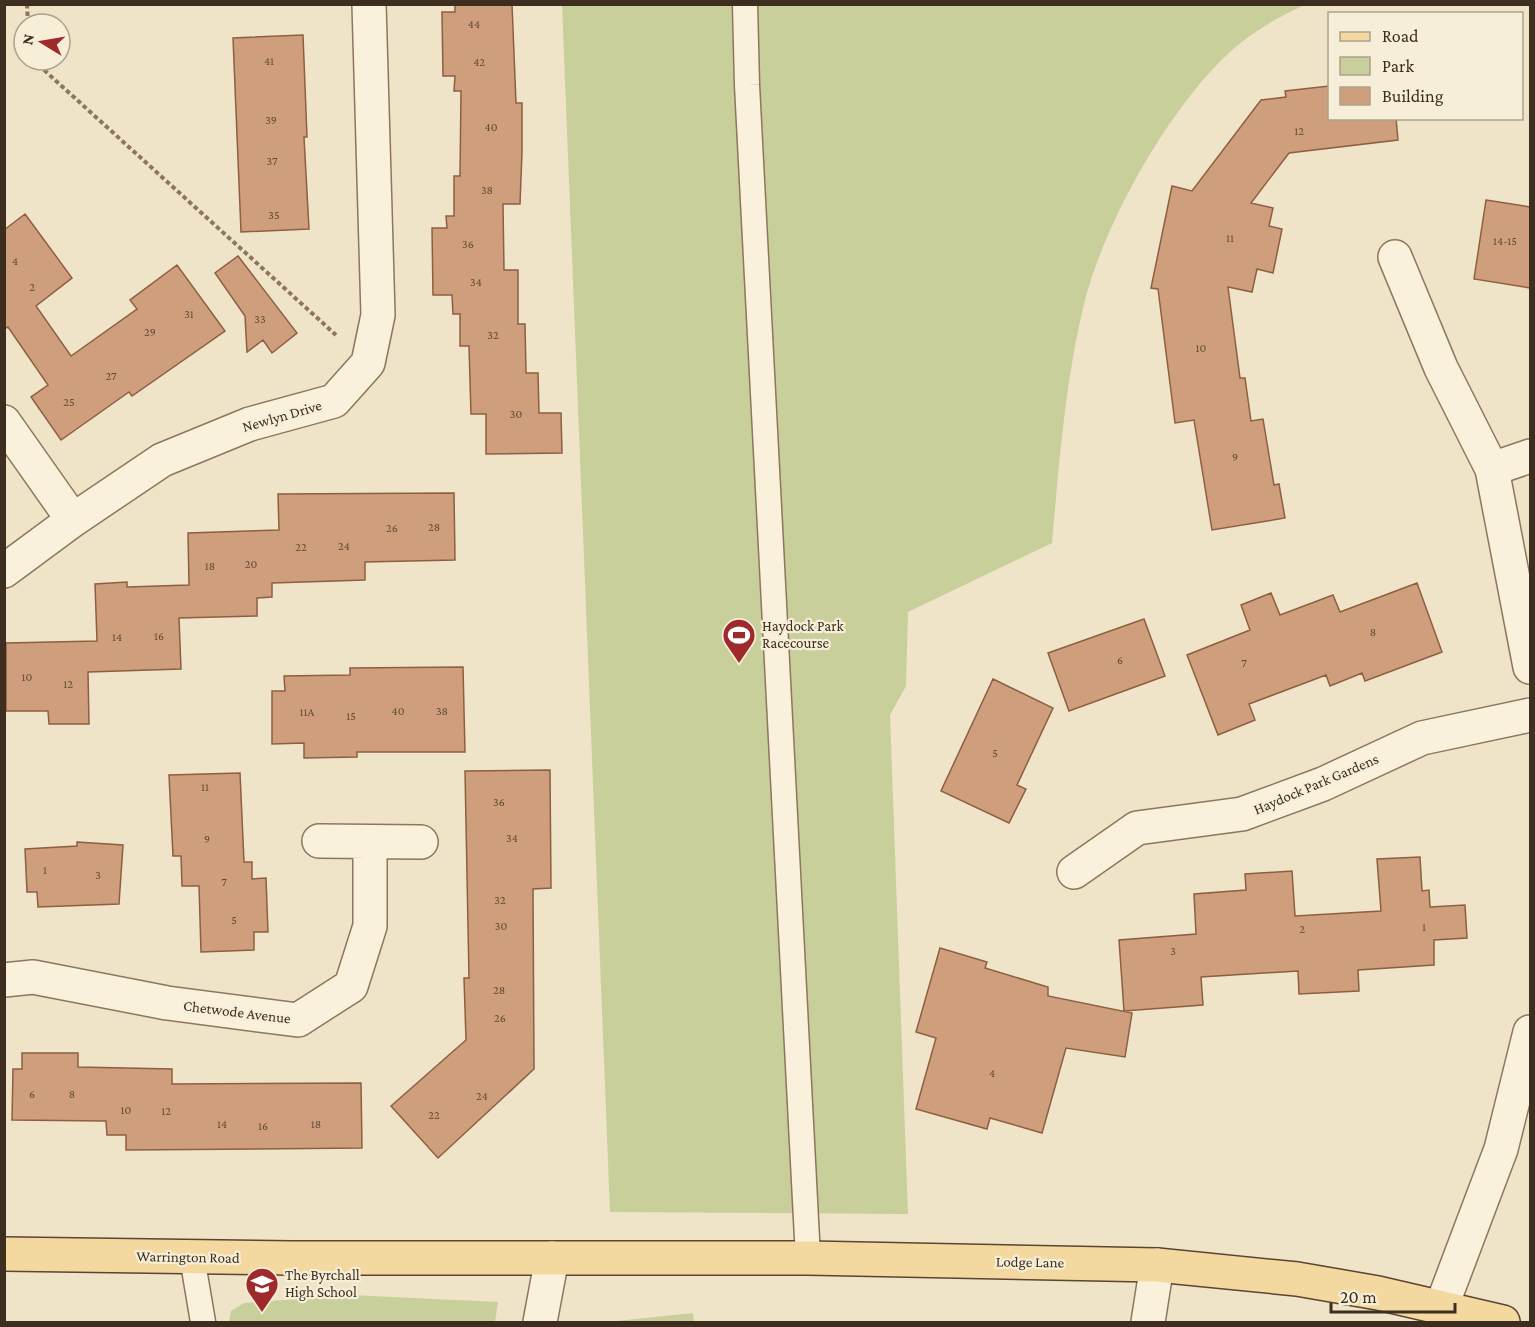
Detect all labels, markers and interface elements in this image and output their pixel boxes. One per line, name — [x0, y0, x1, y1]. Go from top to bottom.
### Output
north arrow — [12, 12, 72, 72]
legend — [1328, 12, 1523, 120]
house number: 44 — [468, 17, 480, 31]
text: Road — [1382, 26, 1419, 46]
text: N — [18, 32, 37, 46]
house number: 41 — [264, 54, 274, 68]
house number: 42 — [473, 55, 485, 69]
text: Park — [1382, 56, 1414, 76]
text: Building — [1382, 86, 1444, 106]
house number: 39 — [265, 113, 277, 127]
house number: 40 — [485, 120, 498, 134]
house number: 12 — [1294, 124, 1304, 138]
house number: 37 — [266, 154, 278, 168]
house number: 38 — [481, 183, 493, 197]
house number: 35 — [268, 208, 280, 222]
house number: 11 — [1226, 231, 1234, 245]
house number: 14-15 — [1493, 234, 1517, 248]
house number: 36 — [462, 237, 474, 251]
house number: 4 — [12, 254, 18, 268]
house number: 34 — [470, 275, 482, 289]
house number: 2 — [29, 280, 35, 294]
house number: 31 — [184, 307, 194, 321]
house number: 33 — [254, 312, 266, 326]
house number: 29 — [144, 325, 156, 339]
house number: 32 — [487, 328, 499, 342]
house number: 10 — [1196, 341, 1207, 355]
house number: 27 — [105, 369, 117, 383]
house number: 25 — [63, 395, 75, 409]
street label: Newlyn Drive — [241, 397, 324, 436]
house number: 30 — [510, 407, 522, 421]
house number: 9 — [1232, 450, 1238, 464]
house number: 28 — [428, 520, 440, 534]
house number: 26 — [386, 521, 398, 535]
house number: 24 — [338, 539, 350, 553]
house number: 22 — [295, 540, 307, 554]
house number: 20 — [245, 557, 257, 571]
house number: 18 — [205, 559, 215, 573]
sports icon: Haydock Park Racecourse — [721, 617, 757, 664]
place label: Haydock Park Racecourse — [762, 618, 844, 651]
house number: 8 — [1370, 625, 1376, 639]
house number: 16 — [154, 629, 164, 643]
house number: 14 — [112, 630, 122, 644]
house number: 6 — [1117, 653, 1123, 667]
house number: 7 — [1241, 656, 1247, 670]
house number: 10 — [22, 670, 33, 684]
house number: 12 — [63, 677, 73, 691]
house number: 40 — [392, 704, 405, 718]
house number: 38 — [436, 704, 448, 718]
house number: 11A — [300, 705, 315, 719]
house number: 15 — [346, 709, 356, 723]
house number: 5 — [992, 746, 998, 760]
street label: Haydock Park Gardens — [1251, 750, 1381, 819]
house number: 11 — [201, 780, 209, 794]
house number: 36 — [493, 795, 505, 809]
house number: 34 — [506, 831, 518, 845]
house number: 9 — [204, 832, 210, 846]
house number: 1 — [43, 863, 47, 877]
house number: 3 — [95, 868, 101, 882]
house number: 7 — [221, 875, 227, 889]
house number: 32 — [494, 893, 506, 907]
house number: 5 — [231, 913, 237, 927]
house number: 30 — [495, 919, 507, 933]
house number: 1 — [1422, 920, 1426, 934]
house number: 2 — [1299, 922, 1305, 936]
house number: 3 — [1170, 944, 1176, 958]
house number: 28 — [493, 983, 505, 997]
street label: Chetwode Avenue — [182, 997, 292, 1027]
house number: 26 — [494, 1011, 506, 1025]
house number: 4 — [989, 1066, 995, 1080]
house number: 6 — [29, 1087, 35, 1101]
house number: 8 — [69, 1087, 75, 1101]
house number: 24 — [476, 1089, 488, 1103]
house number: 10 — [121, 1103, 132, 1117]
house number: 12 — [161, 1104, 171, 1118]
house number: 22 — [428, 1108, 440, 1122]
house number: 14 — [217, 1117, 227, 1131]
house number: 18 — [311, 1117, 321, 1131]
house number: 16 — [258, 1119, 268, 1133]
street label: Warrington Road — [136, 1248, 240, 1267]
street label: Lodge Lane — [996, 1253, 1065, 1272]
school or university icon: The Byrchall High School — [244, 1266, 280, 1313]
place label: The Byrchall High School — [285, 1267, 360, 1301]
scale bar — [1331, 1276, 1456, 1314]
text: 20 m — [1340, 1287, 1377, 1307]

